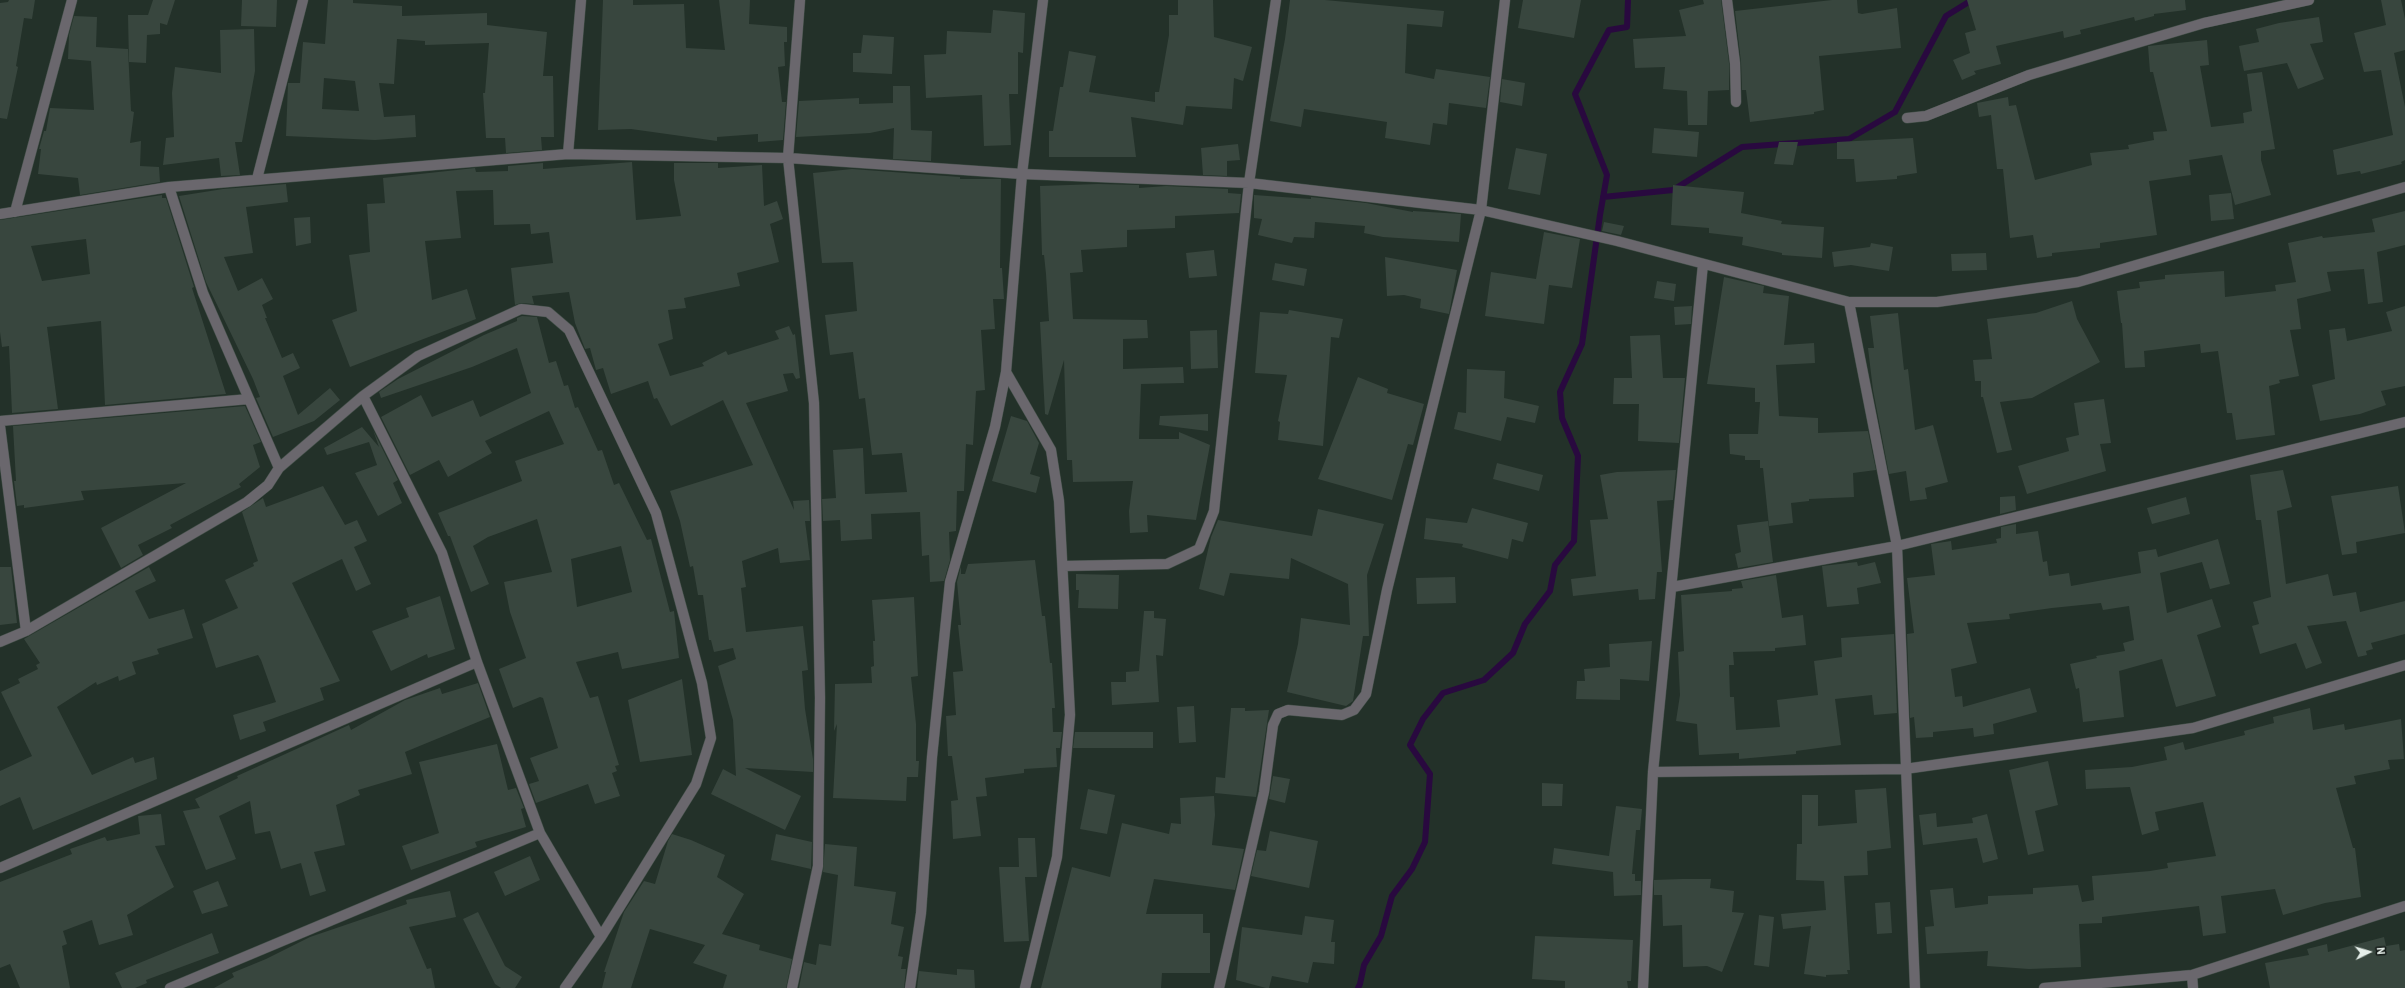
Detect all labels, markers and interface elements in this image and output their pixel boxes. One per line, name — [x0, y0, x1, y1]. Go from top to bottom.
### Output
north arrow — [2349, 932, 2389, 972]
text: N — [2375, 947, 2388, 955]

